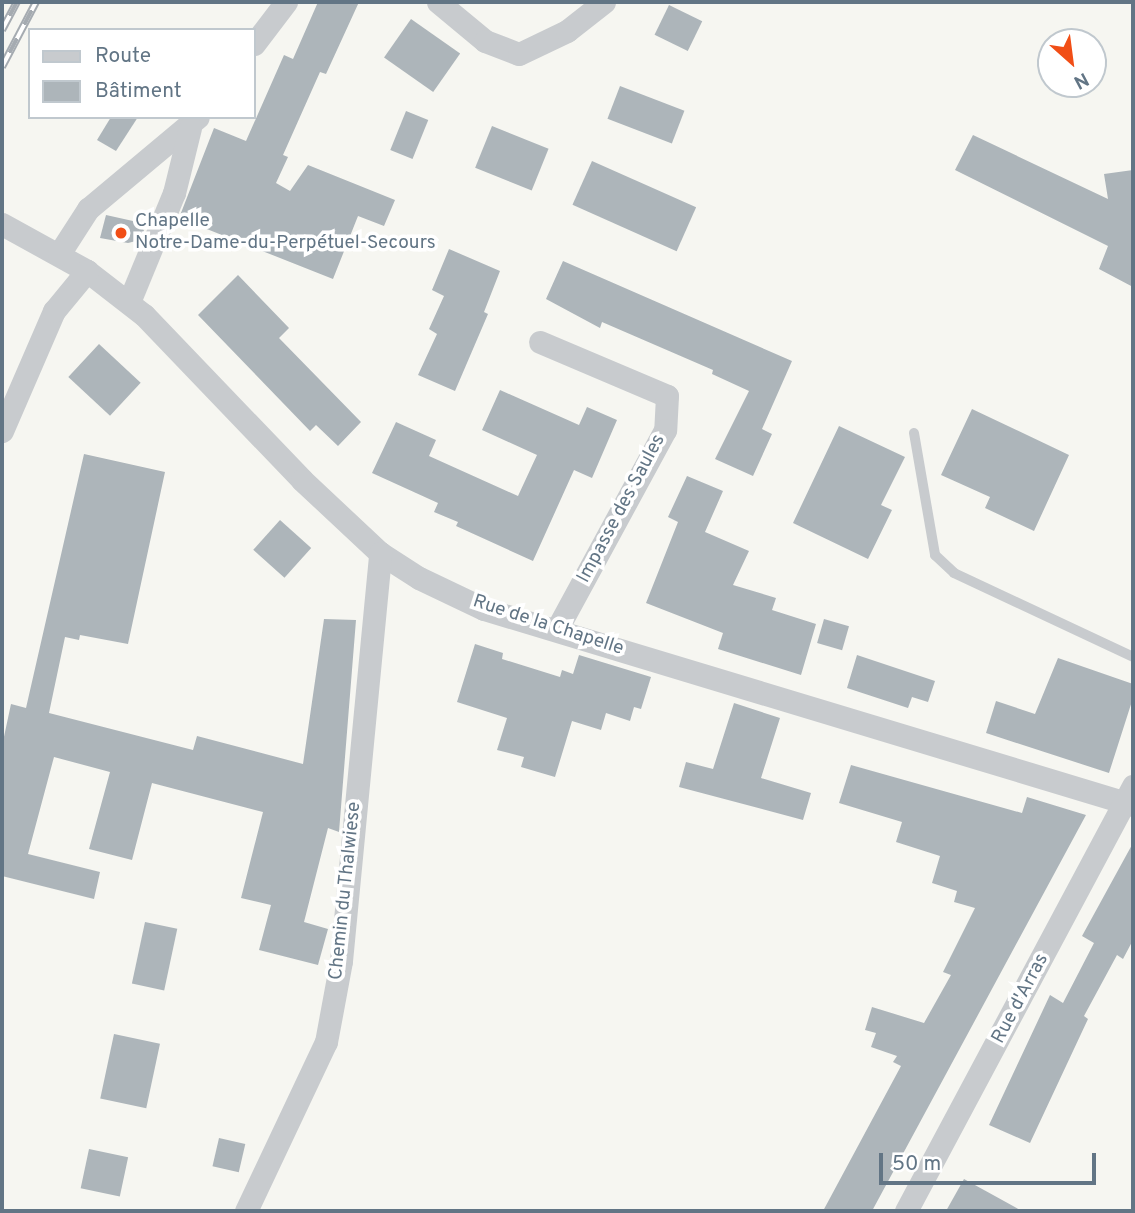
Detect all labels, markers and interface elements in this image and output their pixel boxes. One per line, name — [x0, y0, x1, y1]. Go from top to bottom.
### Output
legend — [28, 28, 256, 119]
north arrow — [1037, 28, 1107, 98]
text: Route — [95, 43, 151, 70]
text: N — [1069, 66, 1093, 94]
text: Bâtiment — [95, 78, 182, 105]
place label: Chapelle Notre-Dame-du-Perpétuel-Secours — [135, 211, 436, 255]
marker: Chapelle Notre-Dame-du-Perpétuel-Secours — [113, 225, 129, 241]
street label: Impasse des Saules — [573, 431, 671, 587]
street label: Rue de la Chapelle — [470, 591, 626, 661]
street label: Chemin du Thalwiese — [325, 800, 367, 982]
street label: Rue d'Arras — [988, 950, 1054, 1048]
scale bar — [883, 1140, 1100, 1184]
text: 50 m — [892, 1151, 941, 1178]

